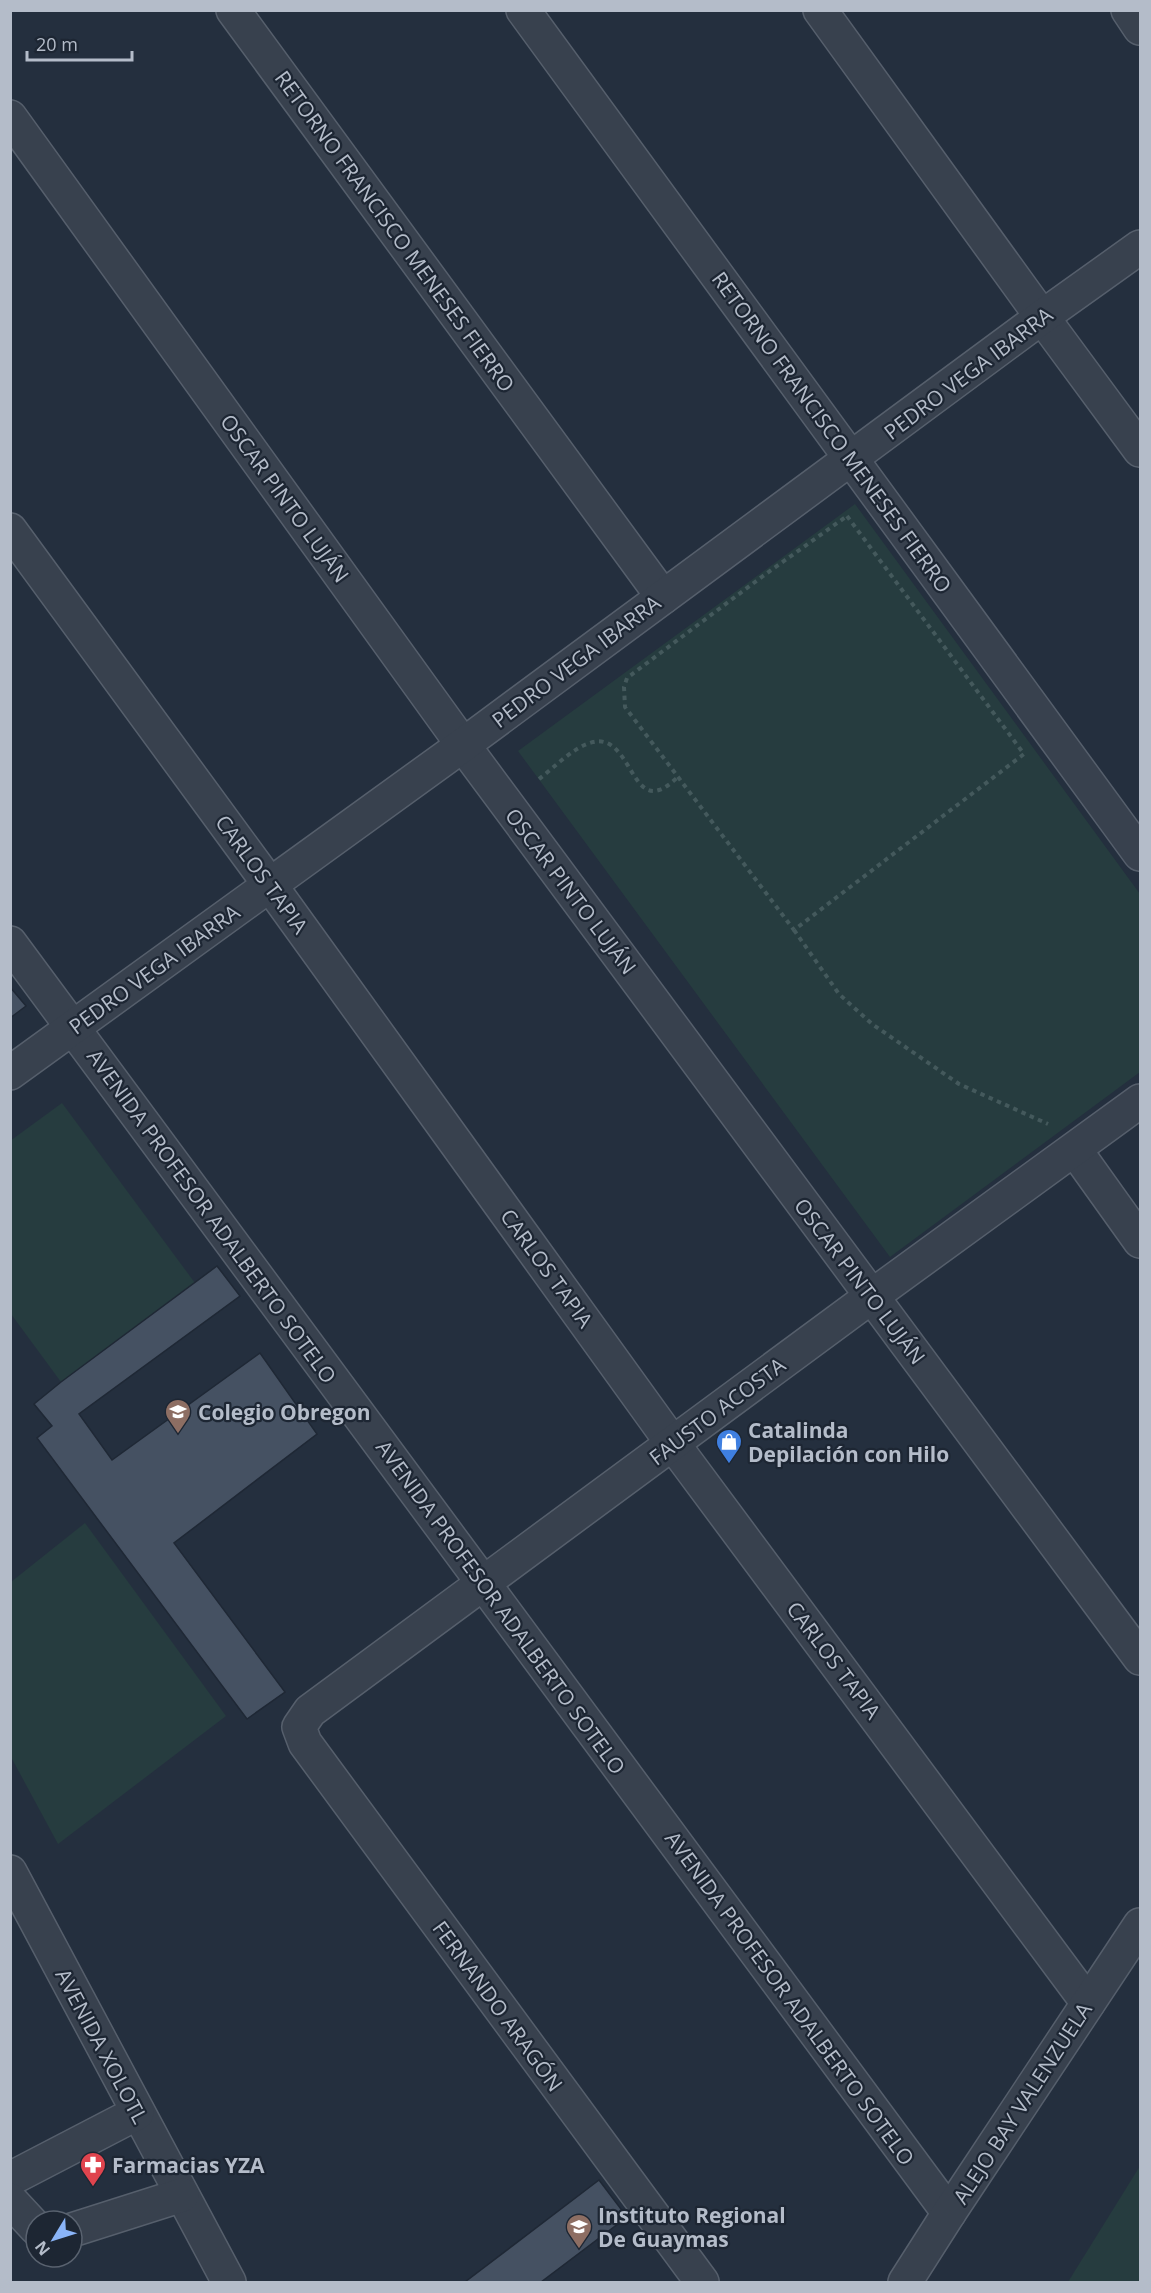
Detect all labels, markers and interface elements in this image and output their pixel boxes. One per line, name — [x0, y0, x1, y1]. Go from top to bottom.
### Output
scale bar — [27, 24, 132, 62]
text: 20 m — [36, 32, 78, 56]
street label: RETORNO FRANCISCO MENESES FIERRO — [269, 65, 521, 397]
street label: RETORNO FRANCISCO MENESES FIERRO — [706, 266, 958, 598]
street label: PEDRO VEGA IBARRA — [878, 300, 1059, 446]
street label: OSCAR PINTO LUJÁN — [214, 408, 356, 588]
street label: PEDRO VEGA IBARRA — [486, 588, 667, 734]
street label: OSCAR PINTO LUJÁN — [499, 802, 643, 980]
street label: CARLOS TAPIA — [209, 809, 315, 940]
street label: PEDRO VEGA IBARRA — [63, 897, 245, 1040]
street label: AVENIDA PROFESOR ADALBERTO SOTELO — [81, 1043, 343, 1389]
street label: OSCAR PINTO LUJÁN — [788, 1192, 932, 1370]
street label: CARLOS TAPIA — [494, 1203, 600, 1334]
street label: FAUSTO ACOSTA — [643, 1350, 791, 1471]
school or university icon: Colegio Obregon — [163, 1397, 193, 1435]
place label: Colegio Obregon — [198, 1398, 371, 1426]
place label: Catalinda Depilación con Hilo — [748, 1416, 949, 1468]
shop icon: Catalinda Depilación con Hilo — [714, 1427, 744, 1465]
street label: AVENIDA PROFESOR ADALBERTO SOTELO — [370, 1434, 632, 1780]
street label: CARLOS TAPIA — [781, 1596, 888, 1725]
street label: AVENIDA PROFESOR ADALBERTO SOTELO — [659, 1825, 921, 2171]
street label: FERNANDO ARAGÓN — [427, 1915, 569, 2097]
street label: AVENIDA XOLOTL — [49, 1964, 155, 2128]
street label: ALEJO BAY VALENZUELA — [946, 1996, 1098, 2209]
pharmacy icon: Farmacias YZA — [78, 2150, 108, 2188]
place label: Farmacias YZA — [112, 2151, 265, 2179]
place label: Instituto Regional De Guaymas — [598, 2201, 786, 2253]
north arrow — [24, 2209, 84, 2269]
school or university icon: Instituto Regional De Guaymas — [564, 2212, 594, 2250]
text: N — [30, 2236, 55, 2260]

